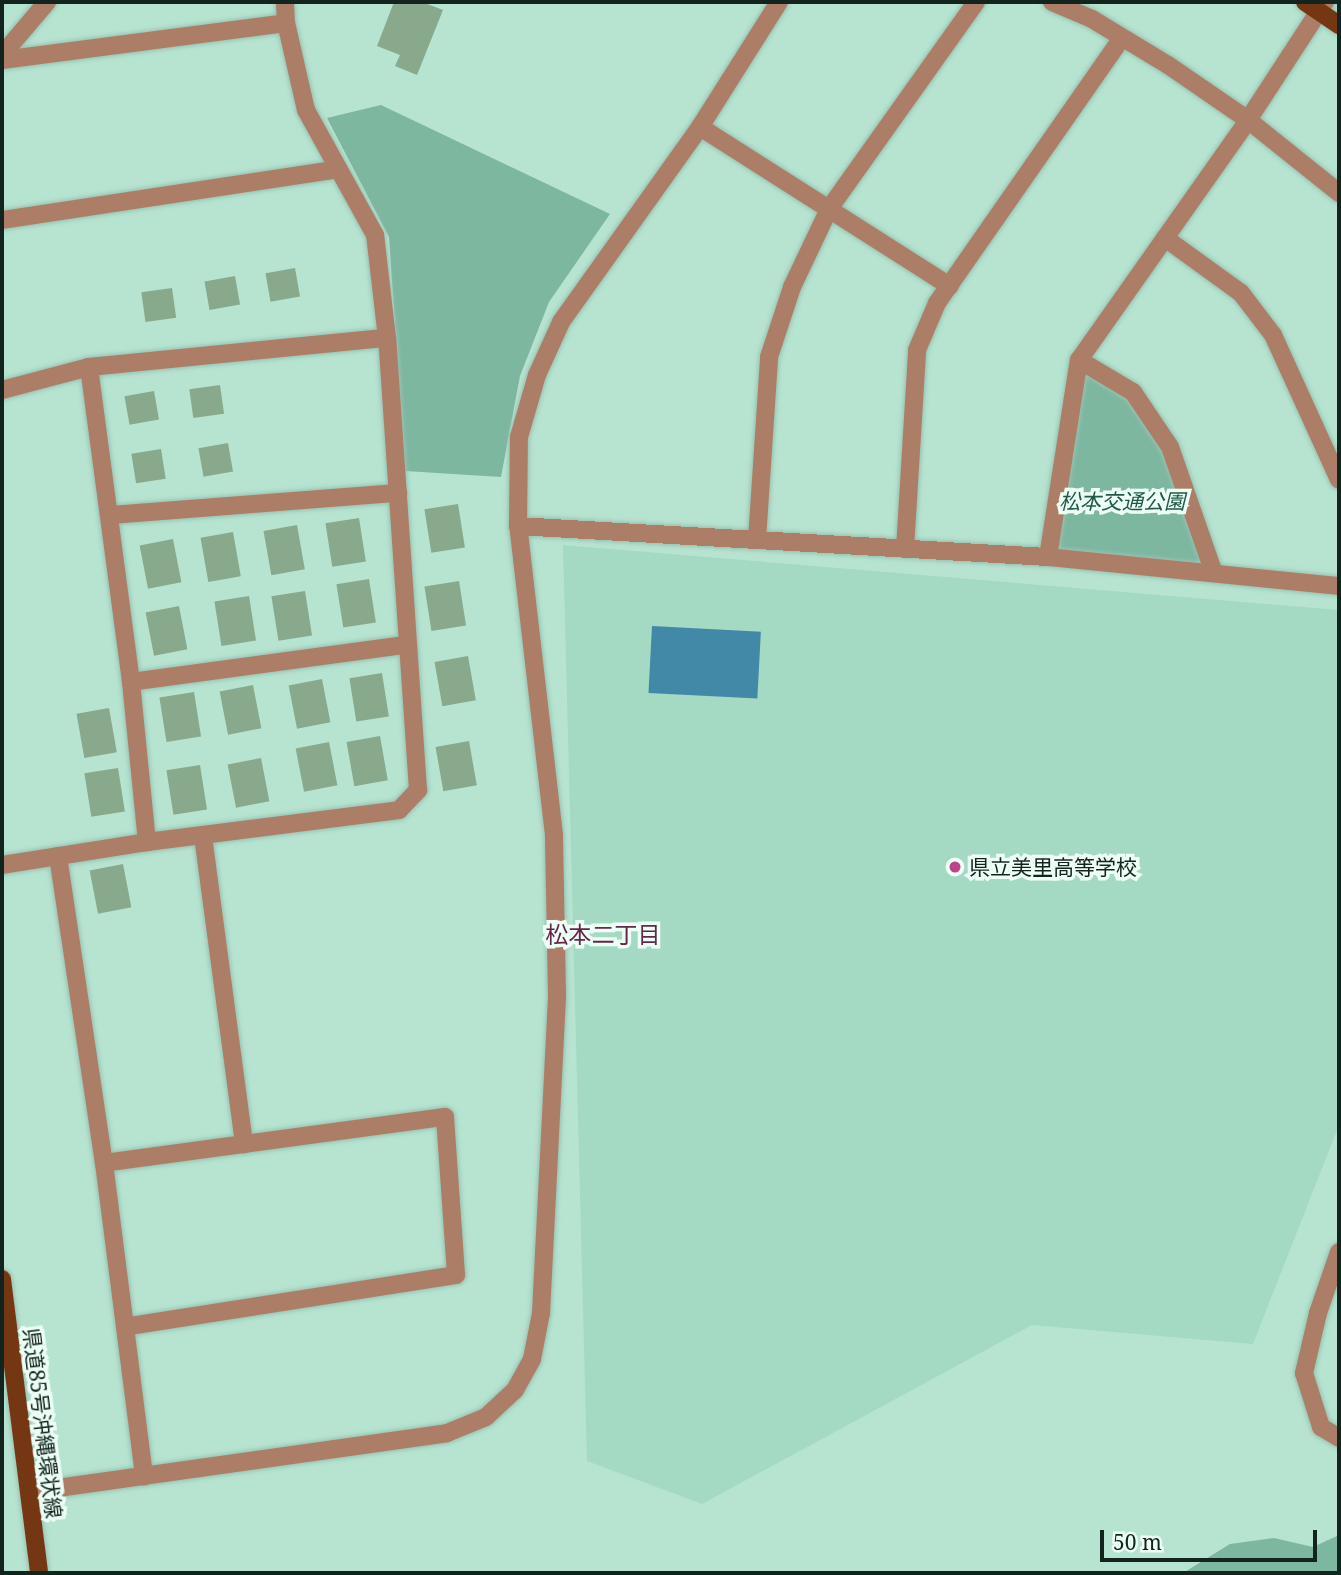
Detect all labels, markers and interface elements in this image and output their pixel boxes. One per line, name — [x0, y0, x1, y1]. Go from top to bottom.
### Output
park label: 松本交通公園 — [1059, 488, 1185, 514]
place label: 県立美里高等学校 — [969, 854, 1137, 880]
marker: 県立美里高等学校 — [947, 859, 963, 875]
district label: 松本二丁目 — [546, 920, 660, 948]
street label: 県道85号沖縄環状線 — [19, 1326, 67, 1520]
scale bar — [1103, 1516, 1320, 1560]
text: 50 m — [1113, 1528, 1162, 1556]

